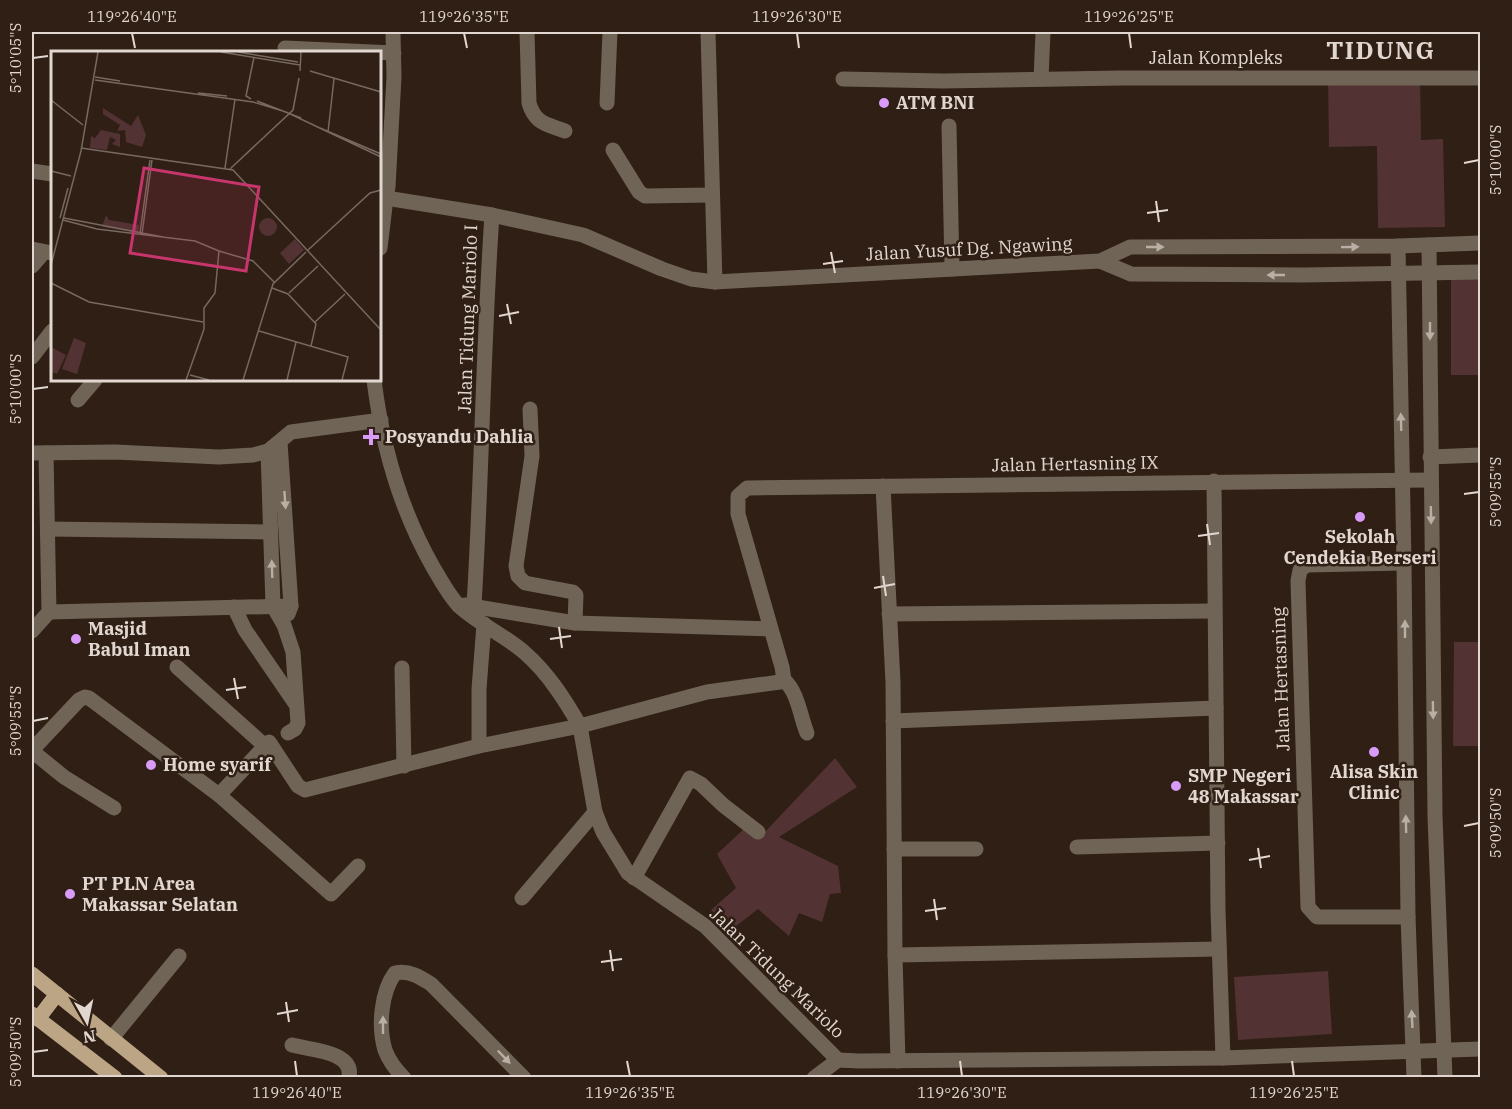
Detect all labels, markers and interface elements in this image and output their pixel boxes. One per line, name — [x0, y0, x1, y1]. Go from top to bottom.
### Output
text: 119°26'40"E — [87, 7, 177, 26]
text: 119°26'35"E — [419, 7, 509, 26]
text: 119°26'30"E — [752, 7, 842, 26]
text: 119°26'25"E — [1084, 7, 1174, 26]
text: 5°10'05"S — [6, 23, 25, 93]
district label: TIDUNG — [1326, 34, 1436, 66]
street label: Jalan Kompleks — [1149, 46, 1283, 69]
inset map — [51, 51, 381, 381]
place label: ATM BNI — [896, 91, 974, 114]
marker: ATM BNI — [877, 96, 891, 110]
text: 5°10'00"S — [1486, 125, 1505, 195]
street label: Jalan Tidung Mariolo I — [453, 224, 482, 414]
street label: Jalan Yusuf Dg. Ngawing — [865, 232, 1073, 265]
one-way arrow — [1145, 242, 1164, 252]
one-way arrow — [1340, 242, 1359, 252]
one-way arrow — [1266, 270, 1285, 280]
one-way arrow — [1425, 322, 1435, 341]
text: 5°10'00"S — [6, 354, 25, 424]
one-way arrow — [1396, 412, 1406, 431]
place label: Posyandu Dahlia — [385, 425, 534, 448]
marker: Posyandu Dahlia — [362, 428, 380, 446]
street label: Jalan Hertasning IX — [991, 451, 1159, 476]
text: 5°09'55"S — [1486, 457, 1505, 527]
one-way arrow — [280, 491, 290, 510]
one-way arrow — [1426, 506, 1435, 525]
marker: Sekolah Cendekia Berseri — [1353, 510, 1367, 524]
place label: Sekolah Cendekia Berseri — [1283, 525, 1437, 569]
one-way arrow — [267, 560, 277, 579]
street label: Jalan Hertasning — [1266, 606, 1295, 752]
place label: Masjid Babul Iman — [88, 617, 191, 661]
one-way arrow — [1400, 620, 1410, 639]
marker: Masjid Babul Iman — [69, 632, 83, 646]
text: 5°09'55"S — [6, 686, 25, 756]
one-way arrow — [1429, 701, 1438, 720]
marker: Alisa Skin Clinic — [1367, 745, 1381, 759]
place label: Home syarif — [163, 753, 273, 776]
marker: Home syarif — [144, 758, 158, 772]
place label: Alisa Skin Clinic — [1330, 760, 1418, 804]
place label: SMP Negeri 48 Makassar — [1188, 764, 1299, 808]
marker: SMP Negeri 48 Makassar — [1169, 779, 1183, 793]
text: 5°09'50"S — [1486, 788, 1505, 858]
one-way arrow — [1402, 815, 1411, 834]
place label: PT PLN Area Makassar Selatan — [82, 872, 238, 916]
marker: PT PLN Area Makassar Selatan — [63, 887, 77, 901]
street label: Jalan Tidung Mariolo — [705, 902, 850, 1043]
north arrow — [57, 992, 117, 1052]
one-way arrow — [1407, 1010, 1416, 1029]
one-way arrow — [378, 1016, 388, 1035]
text: 5°09'50"S — [6, 1017, 25, 1087]
text: N — [82, 1026, 97, 1048]
one-way arrow — [497, 1049, 511, 1064]
text: 119°26'40"E — [252, 1083, 342, 1102]
text: 119°26'35"E — [585, 1083, 675, 1102]
text: 119°26'30"E — [917, 1083, 1007, 1102]
text: 119°26'25"E — [1249, 1083, 1339, 1102]

